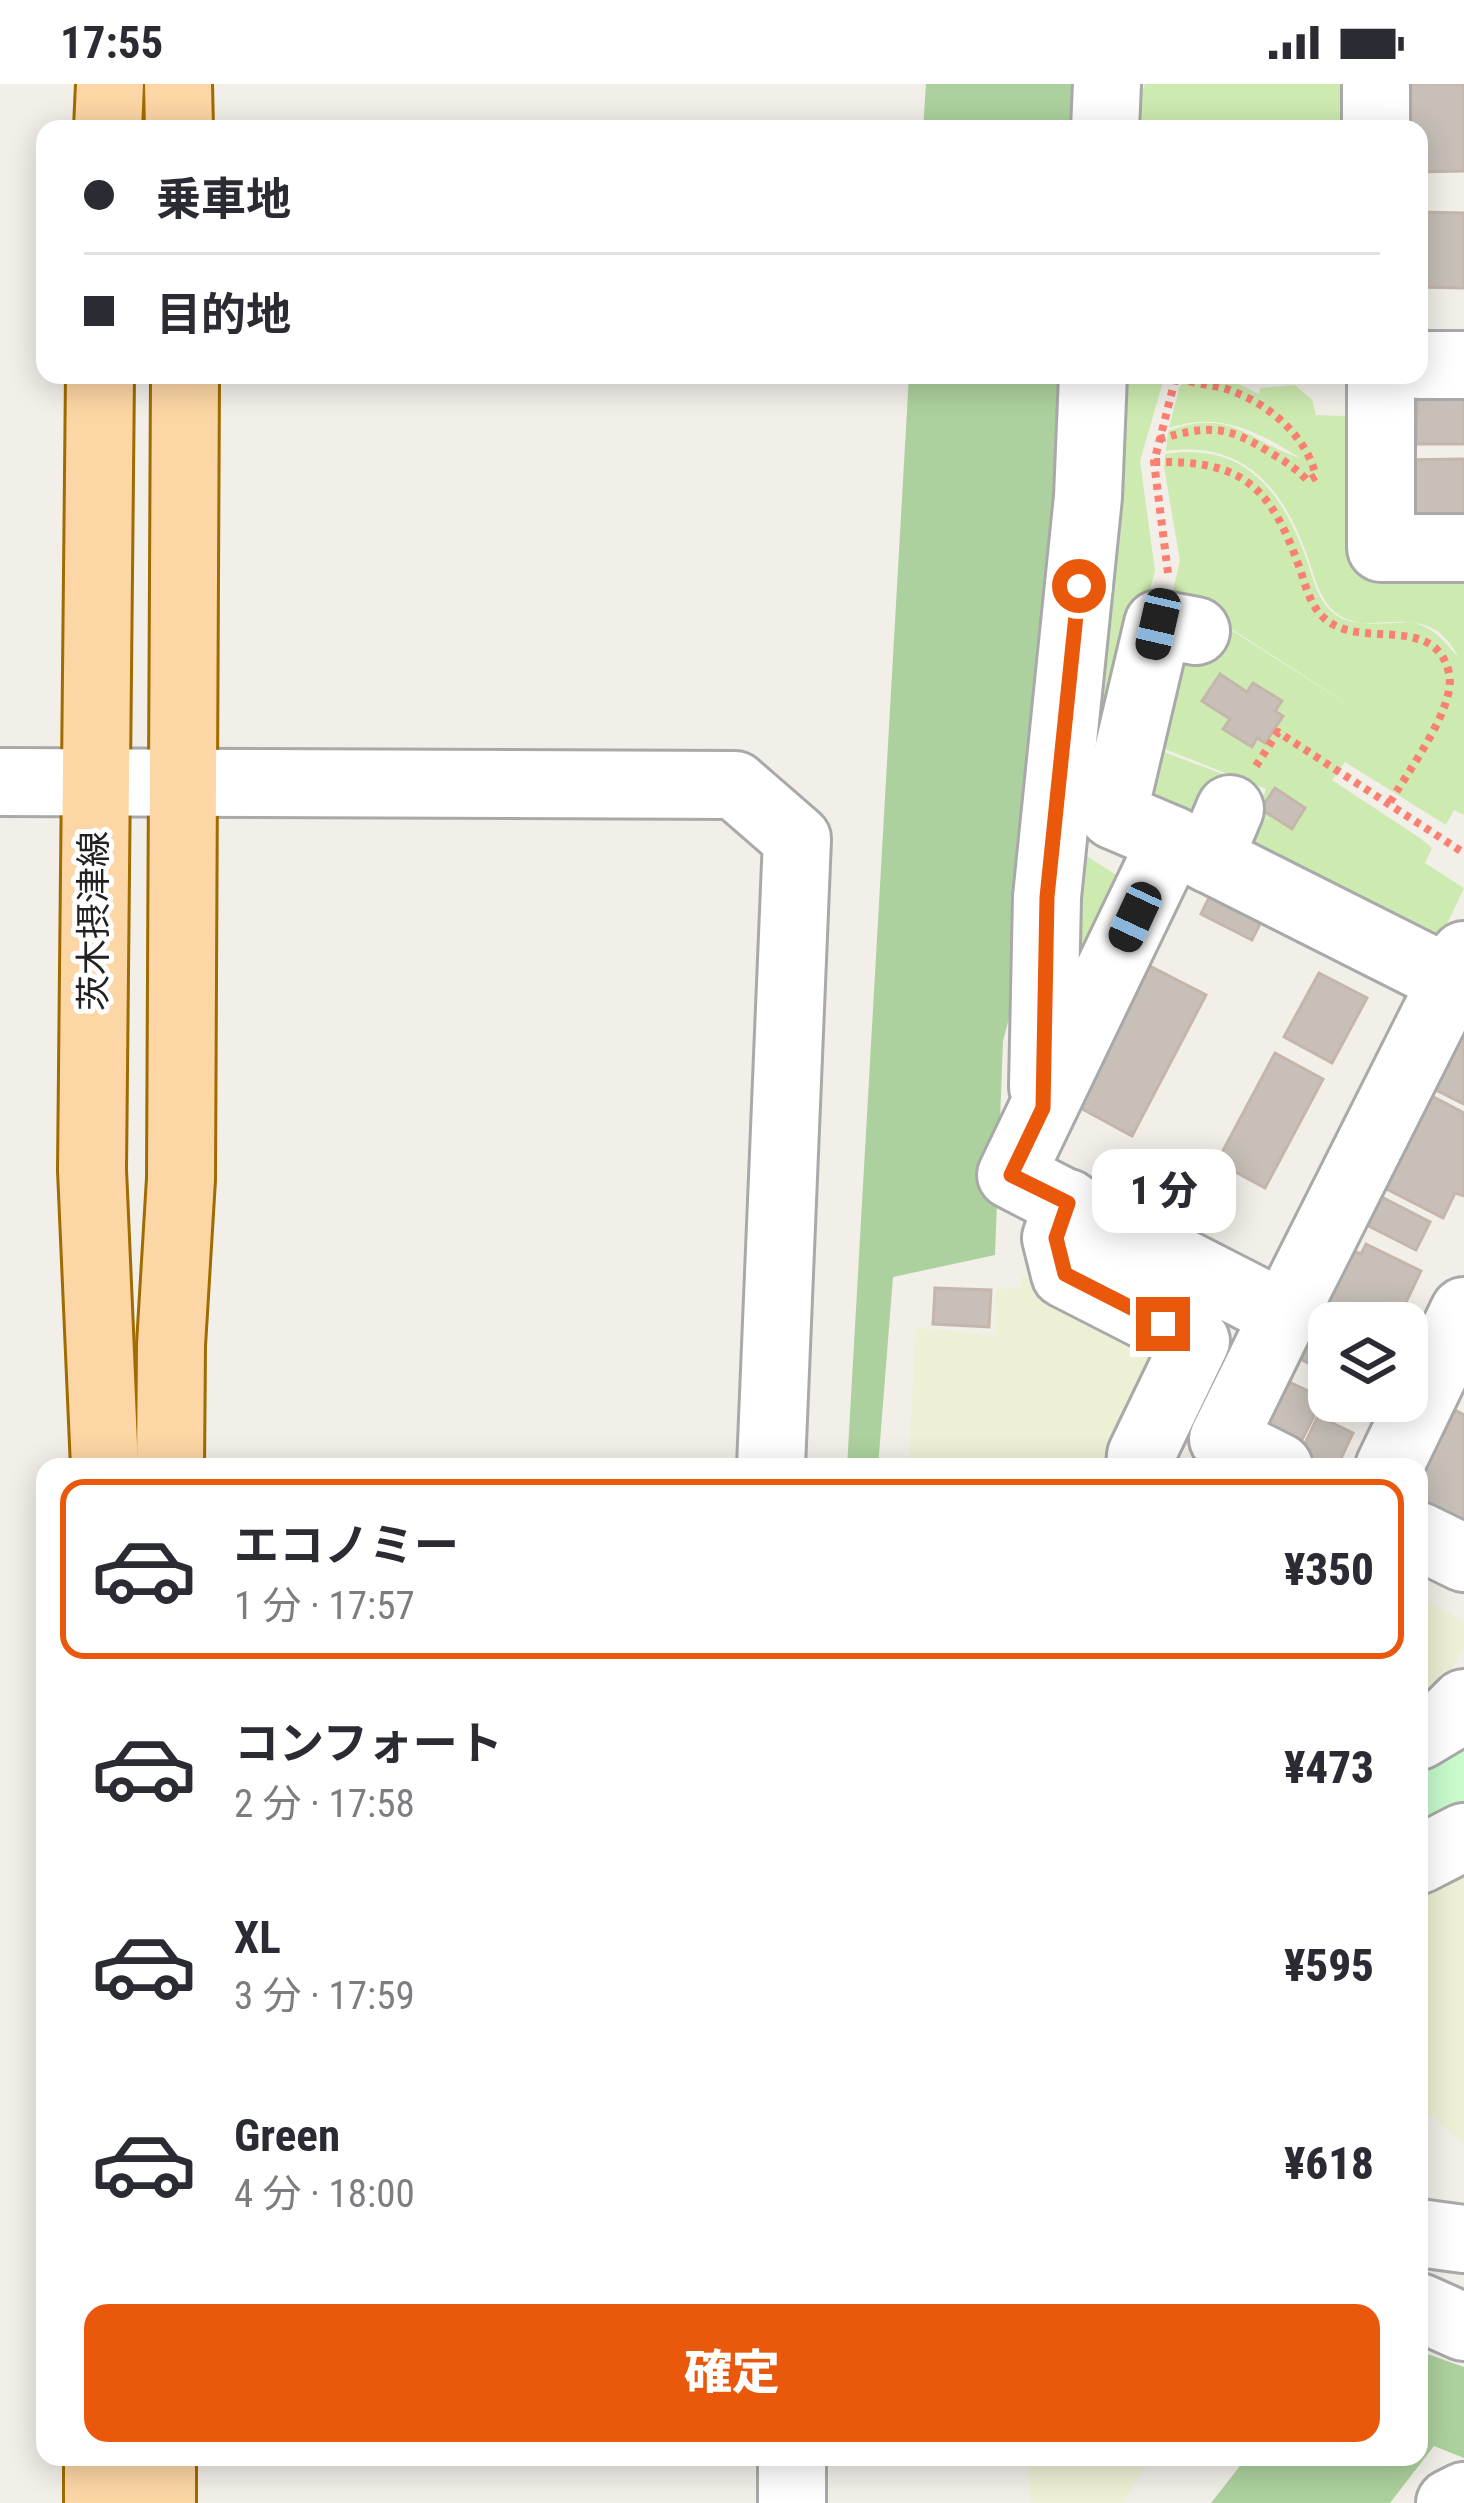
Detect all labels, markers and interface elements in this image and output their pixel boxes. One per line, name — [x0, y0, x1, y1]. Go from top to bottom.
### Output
text: 17:55 — [60, 16, 163, 69]
text: 乗車地 — [156, 173, 291, 226]
text: 目的地 — [156, 288, 291, 341]
route start — [1052, 559, 1106, 613]
car — [1132, 585, 1184, 663]
street label: 茨木摂津線 — [73, 831, 115, 1011]
car — [1103, 877, 1167, 957]
callout: 1 分 — [1091, 1150, 1235, 1234]
text: 1 分 — [1130, 1168, 1198, 1214]
route end — [1136, 1297, 1190, 1351]
map controls — [1308, 1302, 1428, 1422]
button: layers — [1308, 1302, 1428, 1422]
icon: car — [90, 1515, 198, 1623]
text: エコノミー — [234, 1519, 459, 1572]
text: ¥350 — [1284, 1543, 1374, 1596]
text: 1 分 · 17:57 — [234, 1583, 415, 1629]
icon: car — [90, 1713, 198, 1821]
text: コンフォート — [234, 1717, 503, 1770]
text: ¥473 — [1284, 1741, 1374, 1794]
text: 2 分 · 17:58 — [234, 1781, 415, 1827]
icon: car — [90, 1911, 198, 2019]
text: XL — [234, 1911, 281, 1964]
text: ¥595 — [1284, 1939, 1374, 1992]
text: 3 分 · 17:59 — [234, 1973, 415, 2019]
icon: car — [90, 2109, 198, 2217]
text: Green — [234, 2109, 340, 2162]
text: ¥618 — [1284, 2137, 1374, 2190]
text: 4 分 · 18:00 — [234, 2171, 415, 2217]
button: 確定 — [84, 2304, 1380, 2442]

